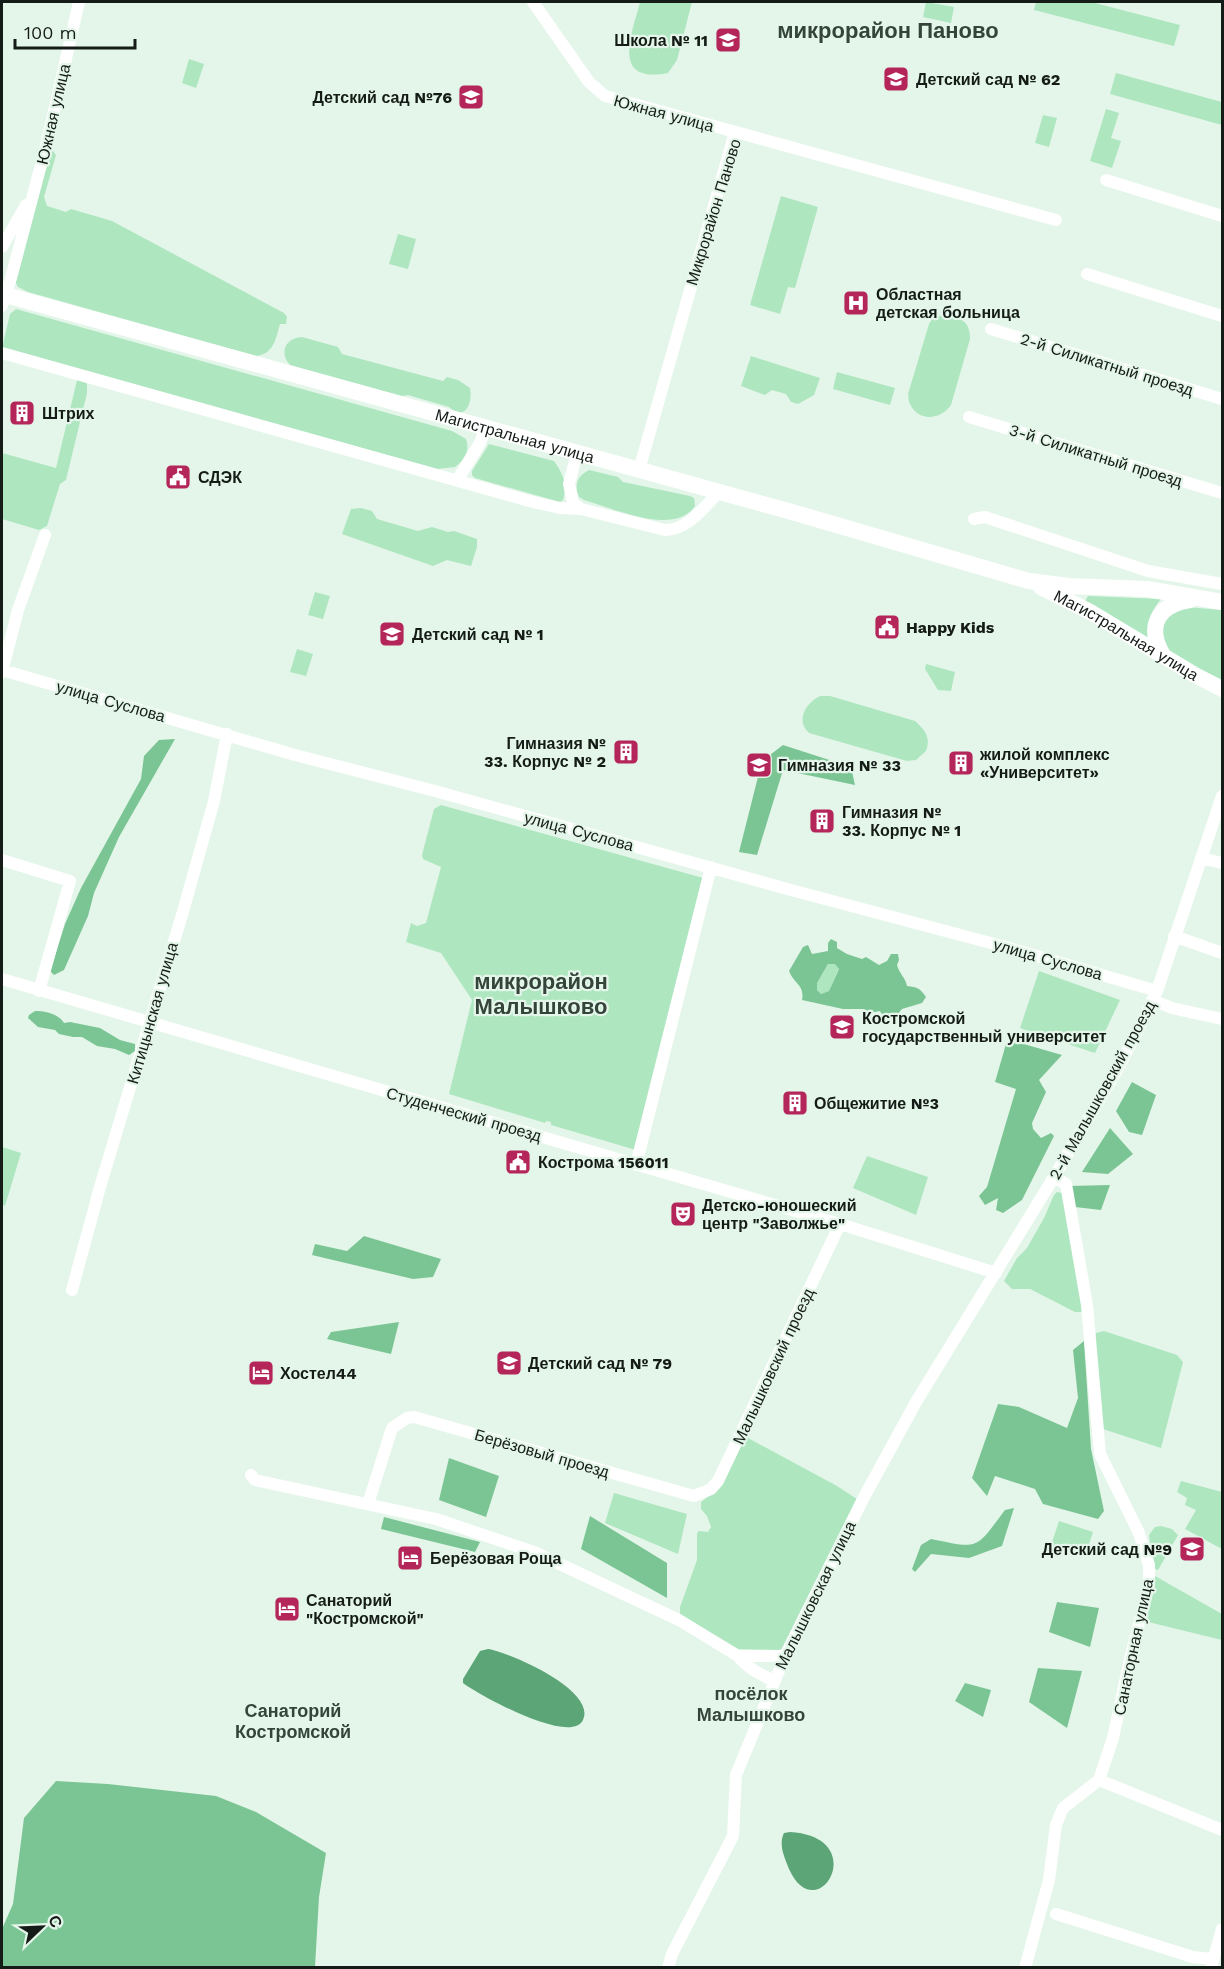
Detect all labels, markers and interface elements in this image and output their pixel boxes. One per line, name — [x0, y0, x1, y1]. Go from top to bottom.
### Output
scale bar — [15, 12, 135, 50]
district label: микрорайон Паново — [777, 18, 999, 43]
text: 100 m — [24, 22, 77, 43]
school or university icon: Школа № 11 — [713, 25, 743, 55]
place label: Школа № 11 — [614, 31, 708, 50]
street label: Южная улица — [33, 62, 74, 166]
school or university icon: Детский сад № 62 — [881, 64, 911, 94]
place label: Детский сад № 62 — [916, 70, 1060, 89]
school or university icon: Детский сад №76 — [456, 82, 486, 112]
place label: Детский сад №76 — [312, 88, 452, 107]
street label: Южная улица — [612, 91, 716, 136]
street label: Микрорайон Паново — [682, 136, 745, 288]
place label: Областная детская больница — [876, 285, 1020, 322]
hospital icon: Областная детская больница — [841, 288, 871, 318]
street label: 2-й Силикатный проезд — [1018, 329, 1196, 400]
building icon: Штрих — [7, 398, 37, 428]
place label: Штрих — [42, 404, 95, 423]
street label: Магистральная улица — [433, 405, 596, 467]
street label: 3-й Силикатный проезд — [1007, 420, 1185, 491]
public building icon: СДЭК — [163, 462, 193, 492]
place label: СДЭК — [198, 468, 242, 487]
street label: Магистральная улица — [1051, 586, 1202, 685]
public building icon: Happy Kids — [872, 612, 902, 642]
place label: Happy Kids — [906, 618, 995, 637]
school or university icon: Детский сад № 1 — [377, 619, 407, 649]
place label: Детский сад № 1 — [412, 625, 544, 644]
street label: улица Суслова — [54, 677, 168, 726]
place label: Гимназия № 33. Корпус № 2 — [484, 734, 606, 771]
building icon: Гимназия № 33. Корпус № 2 — [611, 737, 641, 767]
place label: жилой комплекс «Университет» — [979, 745, 1110, 782]
building icon: жилой комплекс «Университет» — [946, 748, 976, 778]
school or university icon: Гимназия № 33 — [744, 750, 774, 780]
place label: Гимназия № 33 — [778, 756, 901, 775]
place label: Гимназия № 33. Корпус № 1 — [842, 803, 961, 840]
building icon: Гимназия № 33. Корпус № 1 — [807, 806, 837, 836]
street label: улица Суслова — [522, 808, 636, 855]
street label: улица Суслова — [991, 935, 1105, 984]
street label: Китицынская улица — [123, 940, 182, 1086]
district label: микрорайон Малышково — [474, 969, 608, 1019]
street label: 2-й Малышковский проезд — [1045, 997, 1160, 1183]
place label: Костромской государственный университет — [862, 1009, 1107, 1046]
school or university icon: Костромской государственный университет — [827, 1012, 857, 1042]
street label: Студенческий проезд — [384, 1083, 544, 1146]
building icon: Общежитие №3 — [780, 1088, 810, 1118]
place label: Общежитие №3 — [814, 1094, 939, 1113]
public building icon: Кострома 156011 — [503, 1147, 533, 1177]
place label: Кострома 156011 — [538, 1153, 669, 1172]
place label: Детско-юношеский центр "Заволжье" — [702, 1196, 857, 1233]
theatre icon: Детско-юношеский центр "Заволжье" — [668, 1199, 698, 1229]
street label: Малышковский проезд — [729, 1284, 818, 1447]
school or university icon: Детский сад № 79 — [494, 1348, 524, 1378]
place label: Детский сад № 79 — [528, 1354, 672, 1373]
hotel icon: Хостел44 — [246, 1358, 276, 1388]
place label: Хостел44 — [280, 1364, 357, 1383]
street label: Берёзовый проезд — [472, 1425, 612, 1482]
street label: Малышковская улица — [771, 1518, 860, 1673]
school or university icon: Детский сад №9 — [1177, 1534, 1207, 1564]
place label: Детский сад №9 — [1042, 1540, 1172, 1559]
hotel icon: Берёзовая Роща — [395, 1543, 425, 1573]
place label: Берёзовая Роща — [430, 1549, 562, 1568]
street label: Санаторная улица — [1110, 1577, 1157, 1717]
place label: Санаторий "Костромской" — [306, 1591, 424, 1628]
hotel icon: Санаторий "Костромской" — [272, 1594, 302, 1624]
district label: посёлок Малышково — [697, 1683, 805, 1725]
district label: Санаторий Костромской — [235, 1700, 351, 1742]
north arrow — [12, 1897, 72, 1957]
text: С — [44, 1912, 67, 1931]

